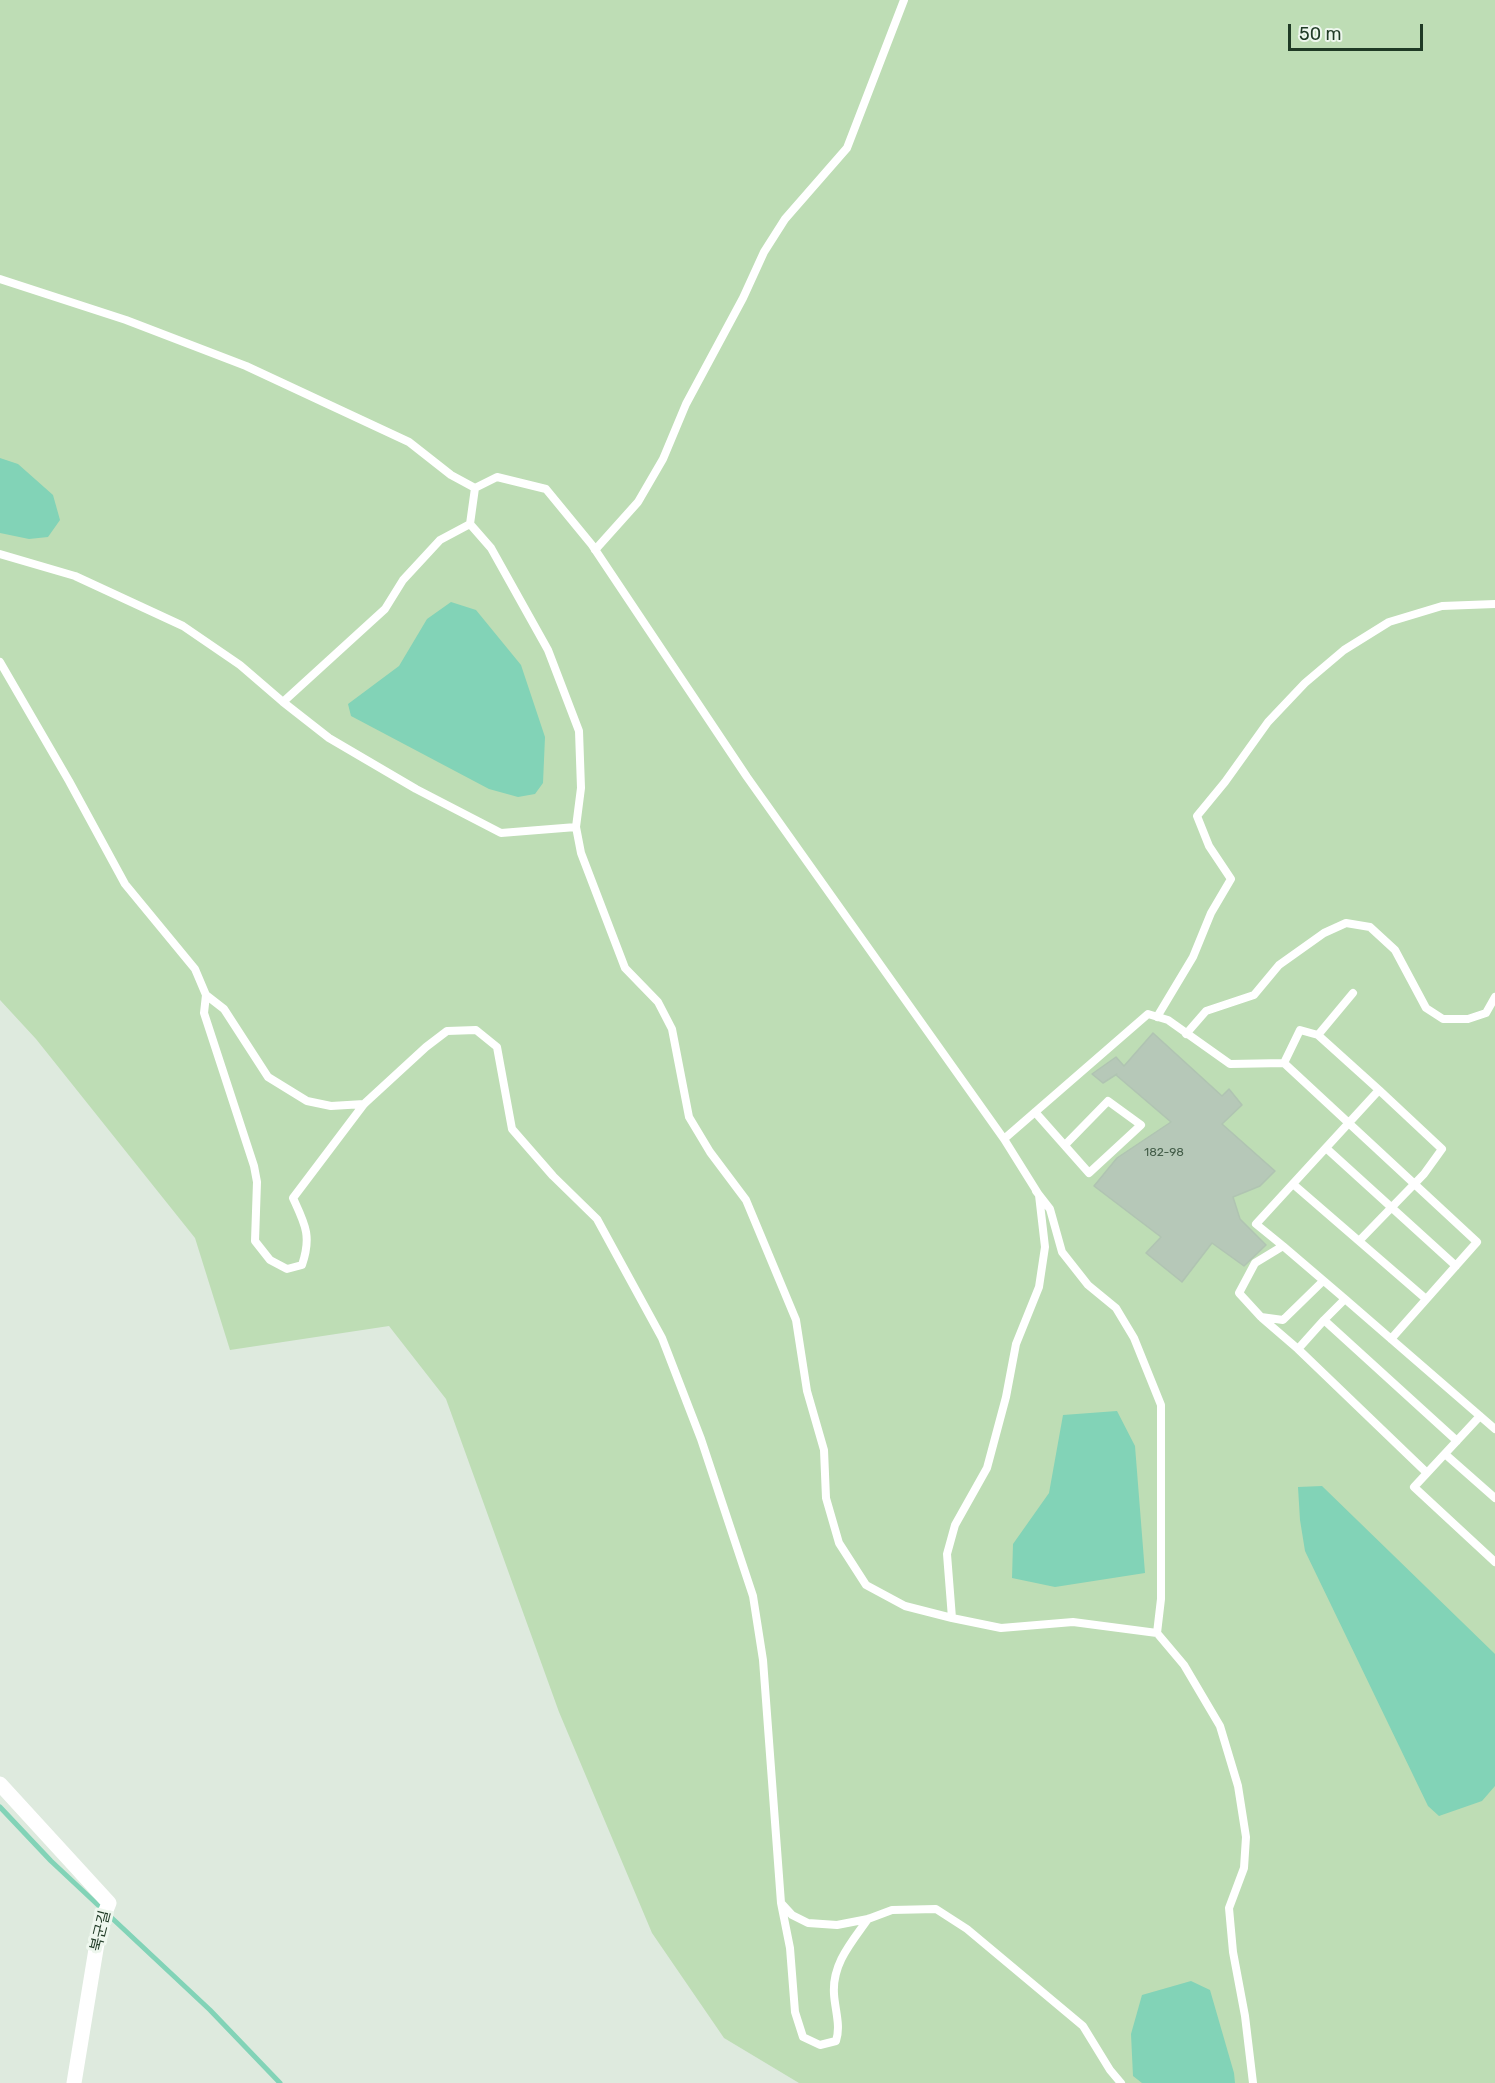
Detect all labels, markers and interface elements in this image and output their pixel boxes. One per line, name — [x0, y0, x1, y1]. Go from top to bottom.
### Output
scale bar — [1291, 12, 1426, 50]
text: 50 m — [1299, 23, 1342, 45]
house number: 182-98 — [1144, 1146, 1184, 1160]
street label: 북군길 — [87, 1909, 115, 1953]

